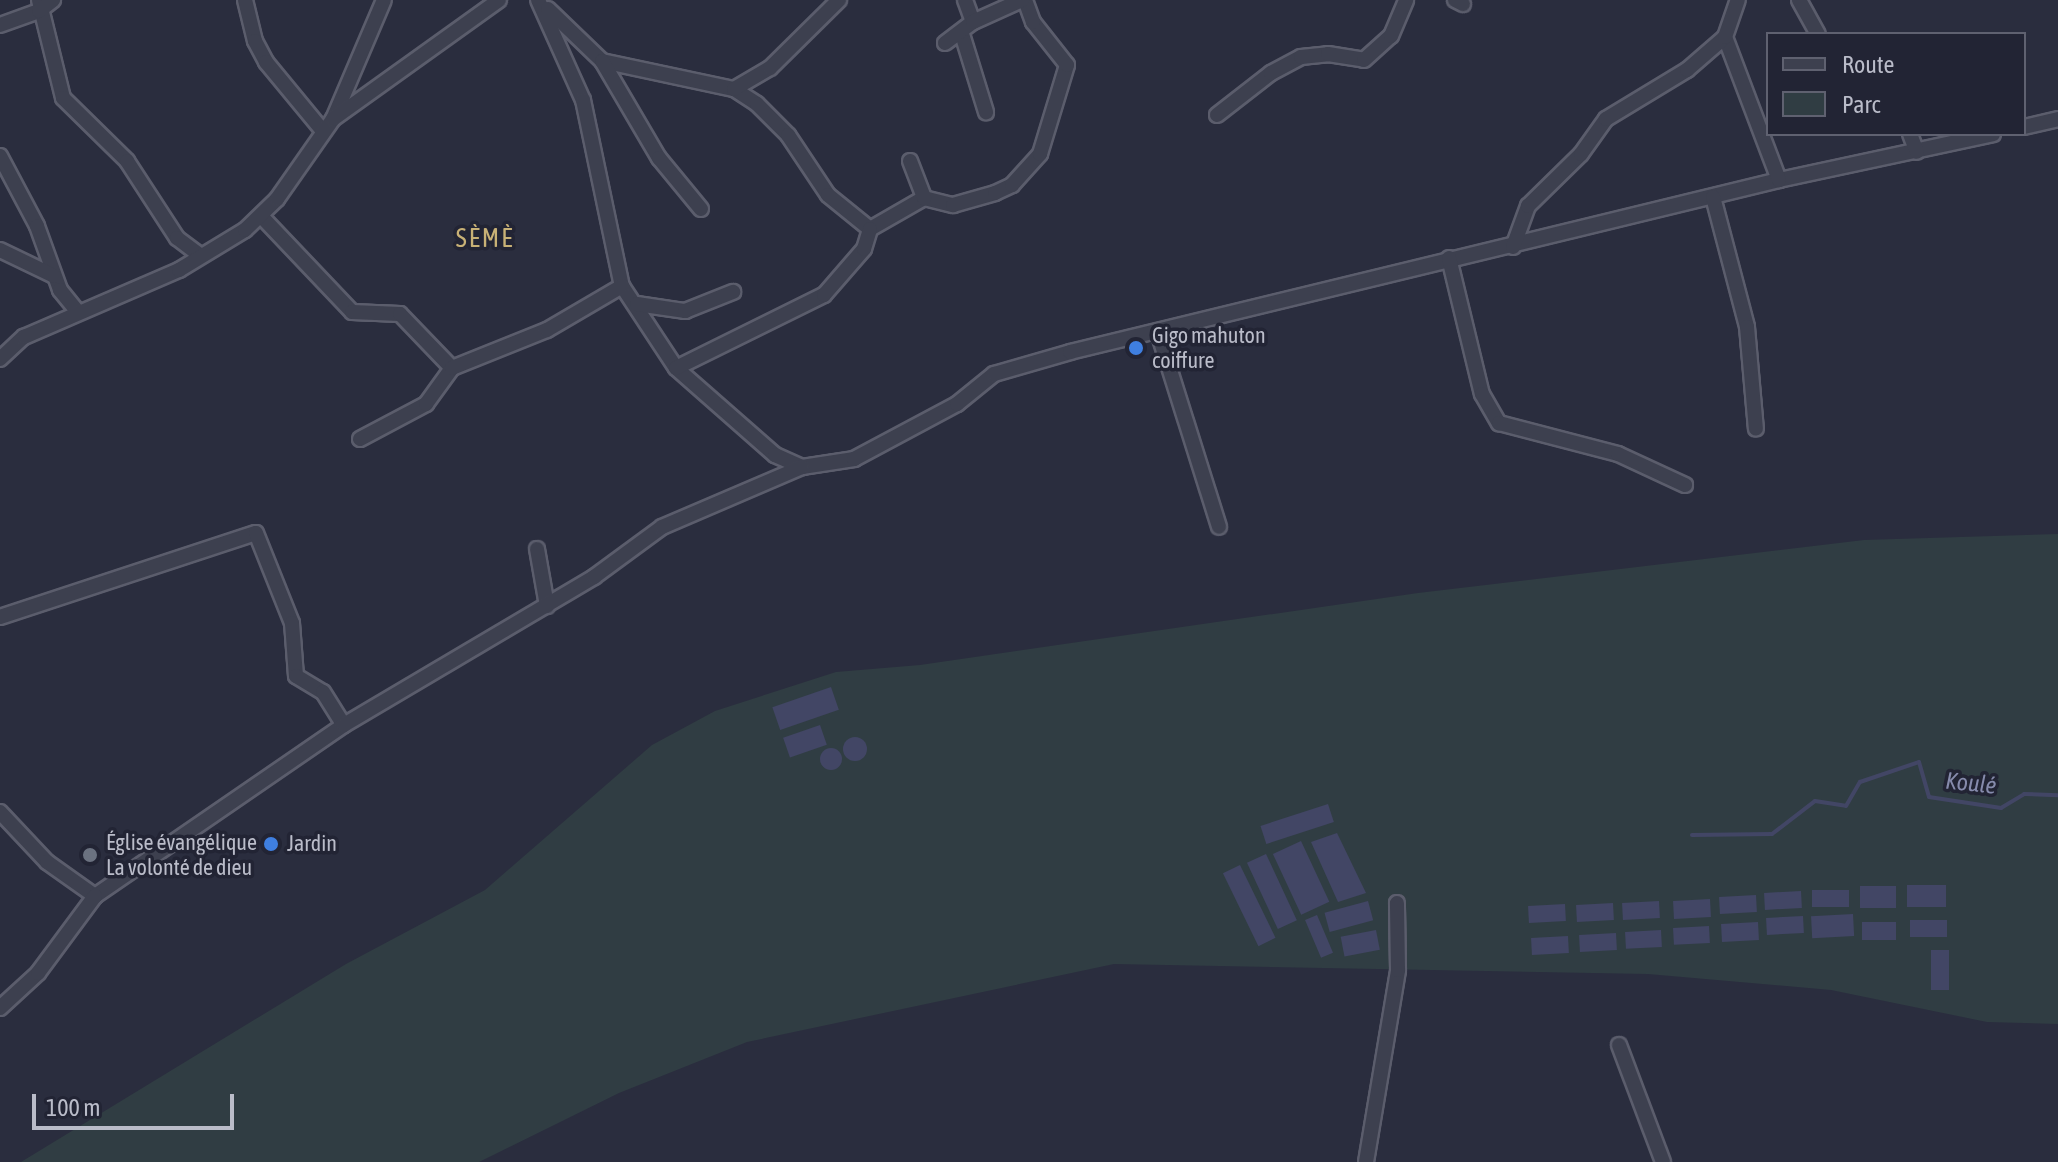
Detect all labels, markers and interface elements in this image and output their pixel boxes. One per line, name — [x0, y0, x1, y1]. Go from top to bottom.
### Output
legend — [1766, 32, 2026, 136]
text: Route — [1842, 51, 1894, 78]
text: Parc — [1842, 91, 1880, 118]
district label: SÈMÈ — [456, 223, 514, 255]
place label: Gigo mahuton coiffure — [1152, 322, 1266, 374]
marker: Gigo mahuton coiffure — [1127, 339, 1145, 357]
water label: Koulé — [1944, 766, 1998, 800]
place label: Église évangélique La volonté de dieu — [106, 829, 257, 880]
place label: Jardin — [287, 831, 337, 857]
marker: Jardin — [262, 835, 280, 853]
marker: Église évangélique La volonté de dieu — [81, 846, 99, 864]
scale bar — [36, 1078, 238, 1128]
text: 100 m — [46, 1094, 100, 1121]

